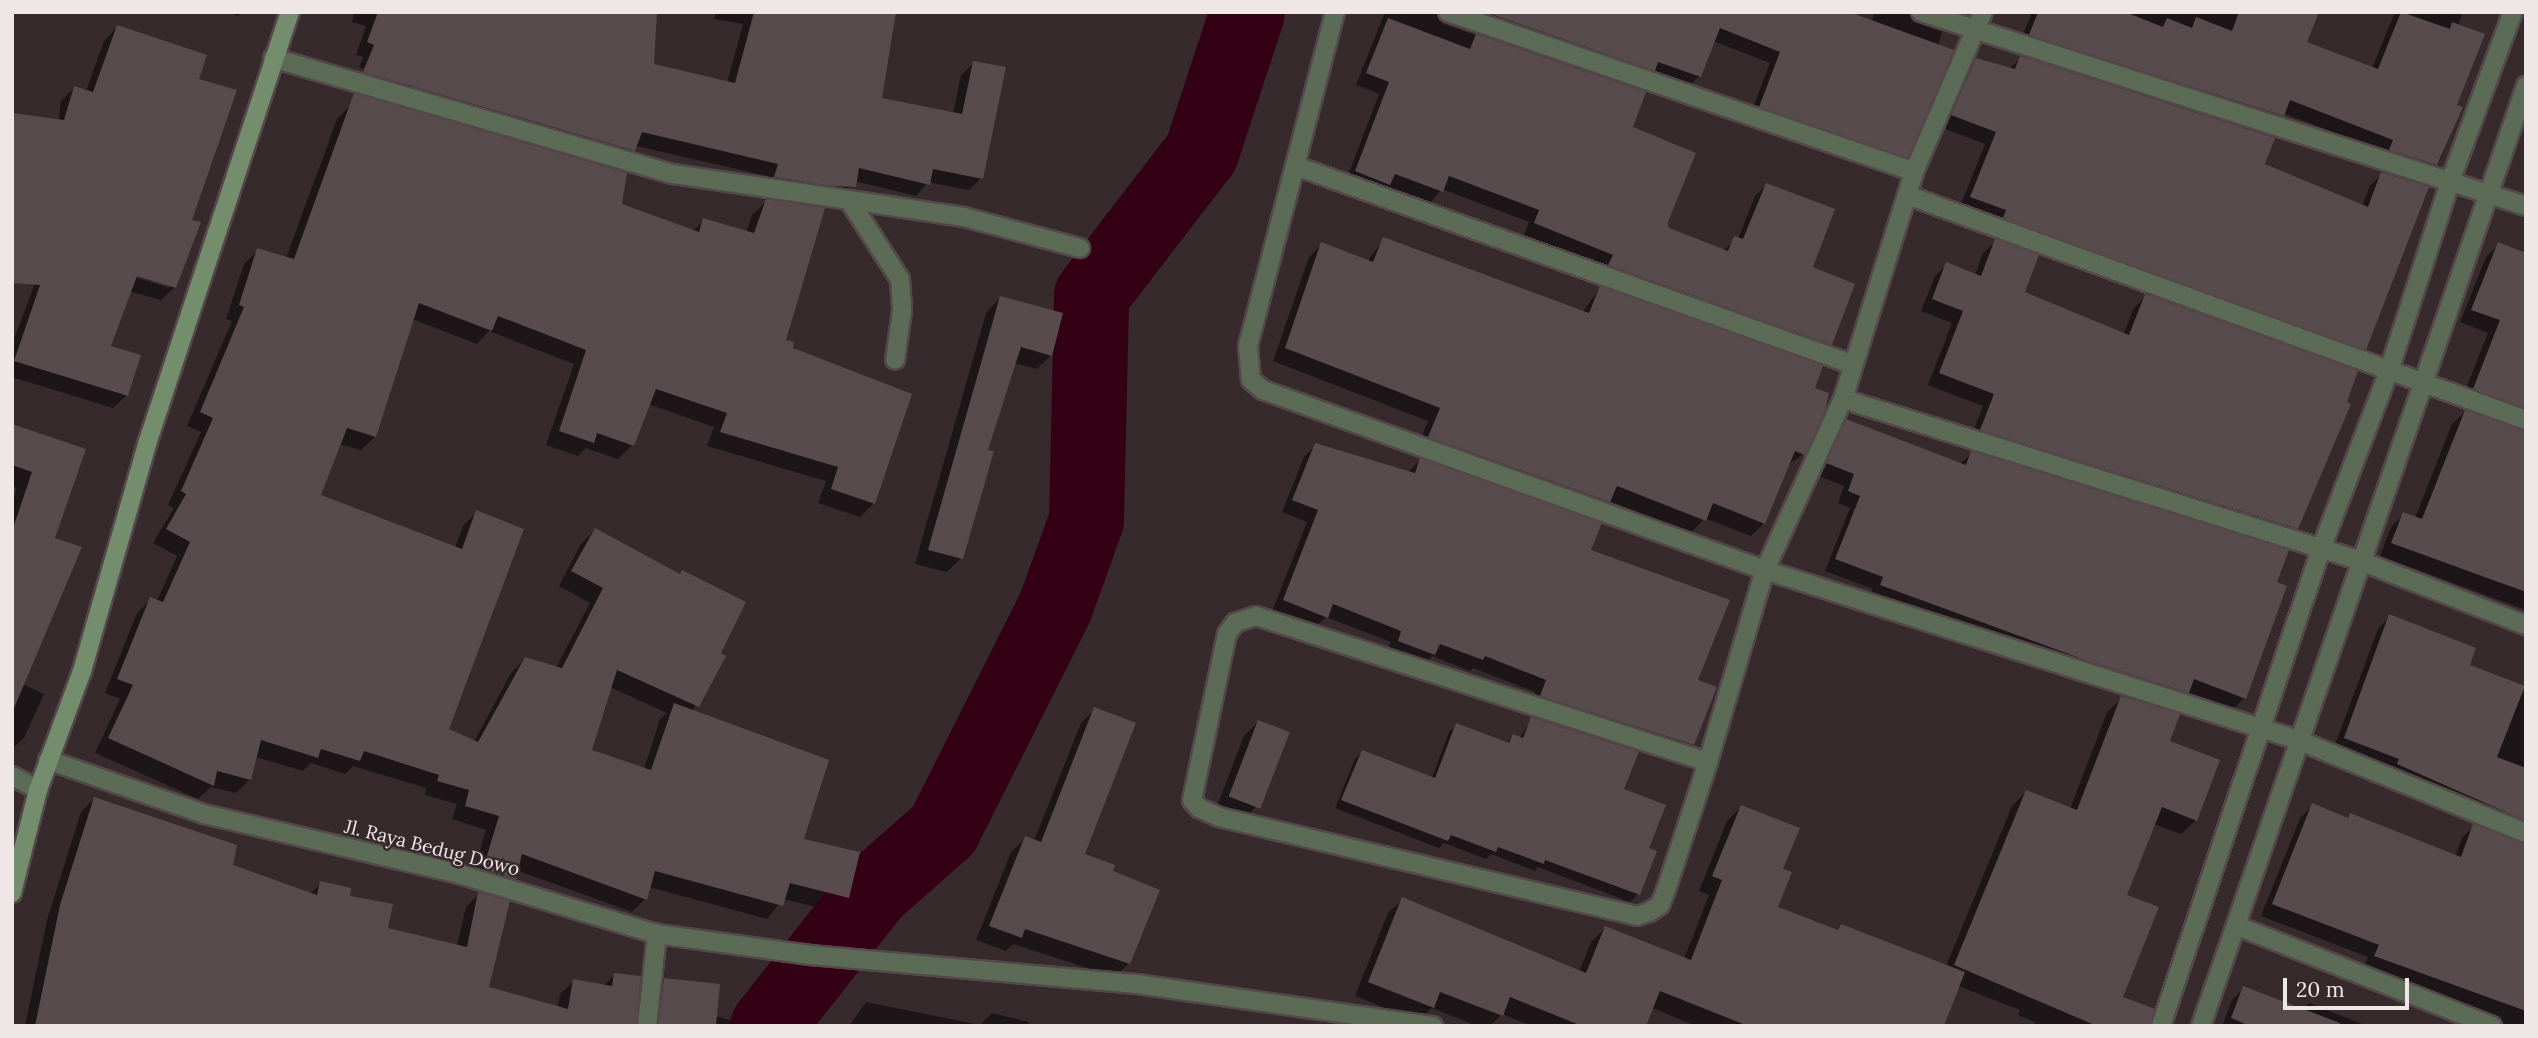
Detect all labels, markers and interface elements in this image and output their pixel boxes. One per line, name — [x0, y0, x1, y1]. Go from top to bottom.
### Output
street label: Jl. Raya Bedug Dowo — [342, 815, 522, 881]
scale bar — [2286, 964, 2412, 1008]
text: 20 m — [2296, 976, 2345, 1003]

